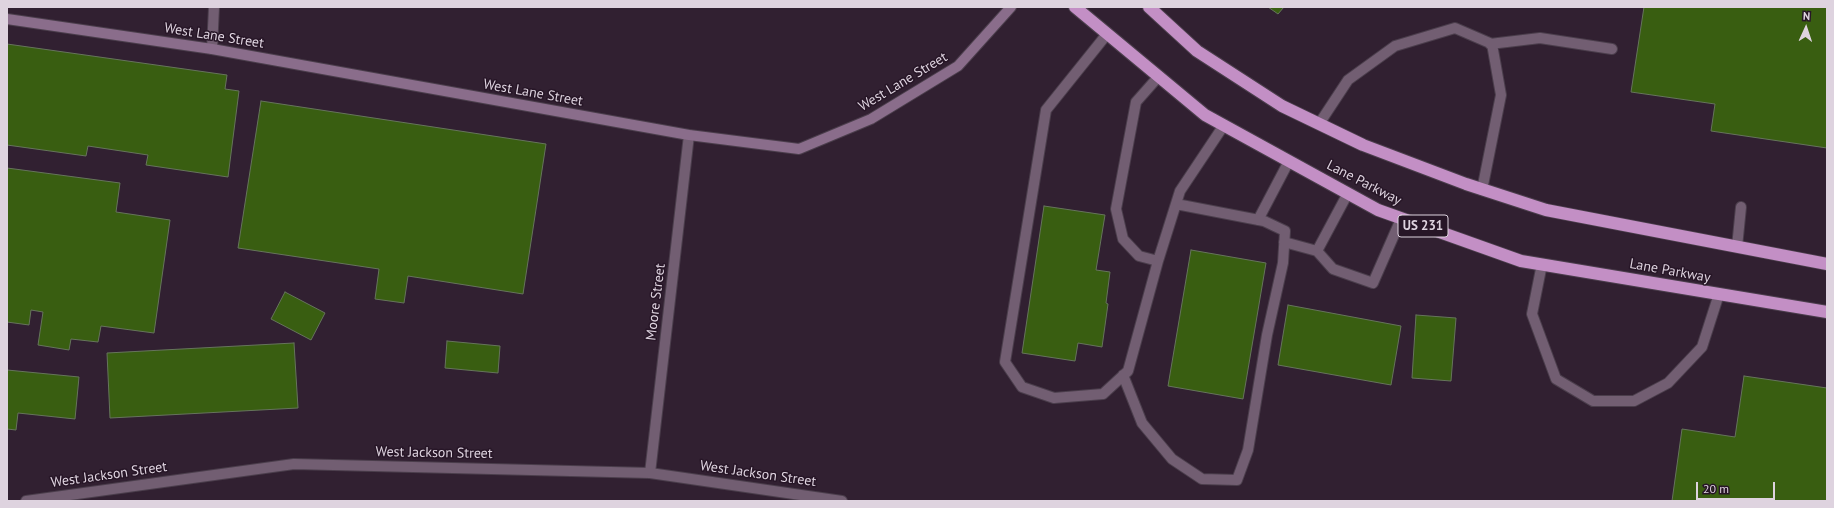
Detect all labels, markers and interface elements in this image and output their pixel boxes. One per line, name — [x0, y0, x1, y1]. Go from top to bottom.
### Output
north arrow — [1786, 8, 1826, 48]
text: N — [1803, 9, 1811, 23]
street label: West Lane Street — [163, 20, 265, 52]
street label: West Lane Street — [856, 49, 950, 115]
street label: West Lane Street — [482, 76, 584, 110]
street label: Lane Parkway — [1324, 157, 1404, 209]
road number: US 231 — [1398, 215, 1448, 237]
street label: Lane Parkway — [1628, 256, 1712, 286]
street label: Moore Street — [643, 263, 669, 341]
street label: West Jackson Street — [375, 444, 493, 462]
street label: West Jackson Street — [699, 458, 817, 490]
street label: West Jackson Street — [50, 459, 168, 491]
scale bar — [1698, 474, 1777, 500]
text: 20 m — [1703, 481, 1729, 496]

